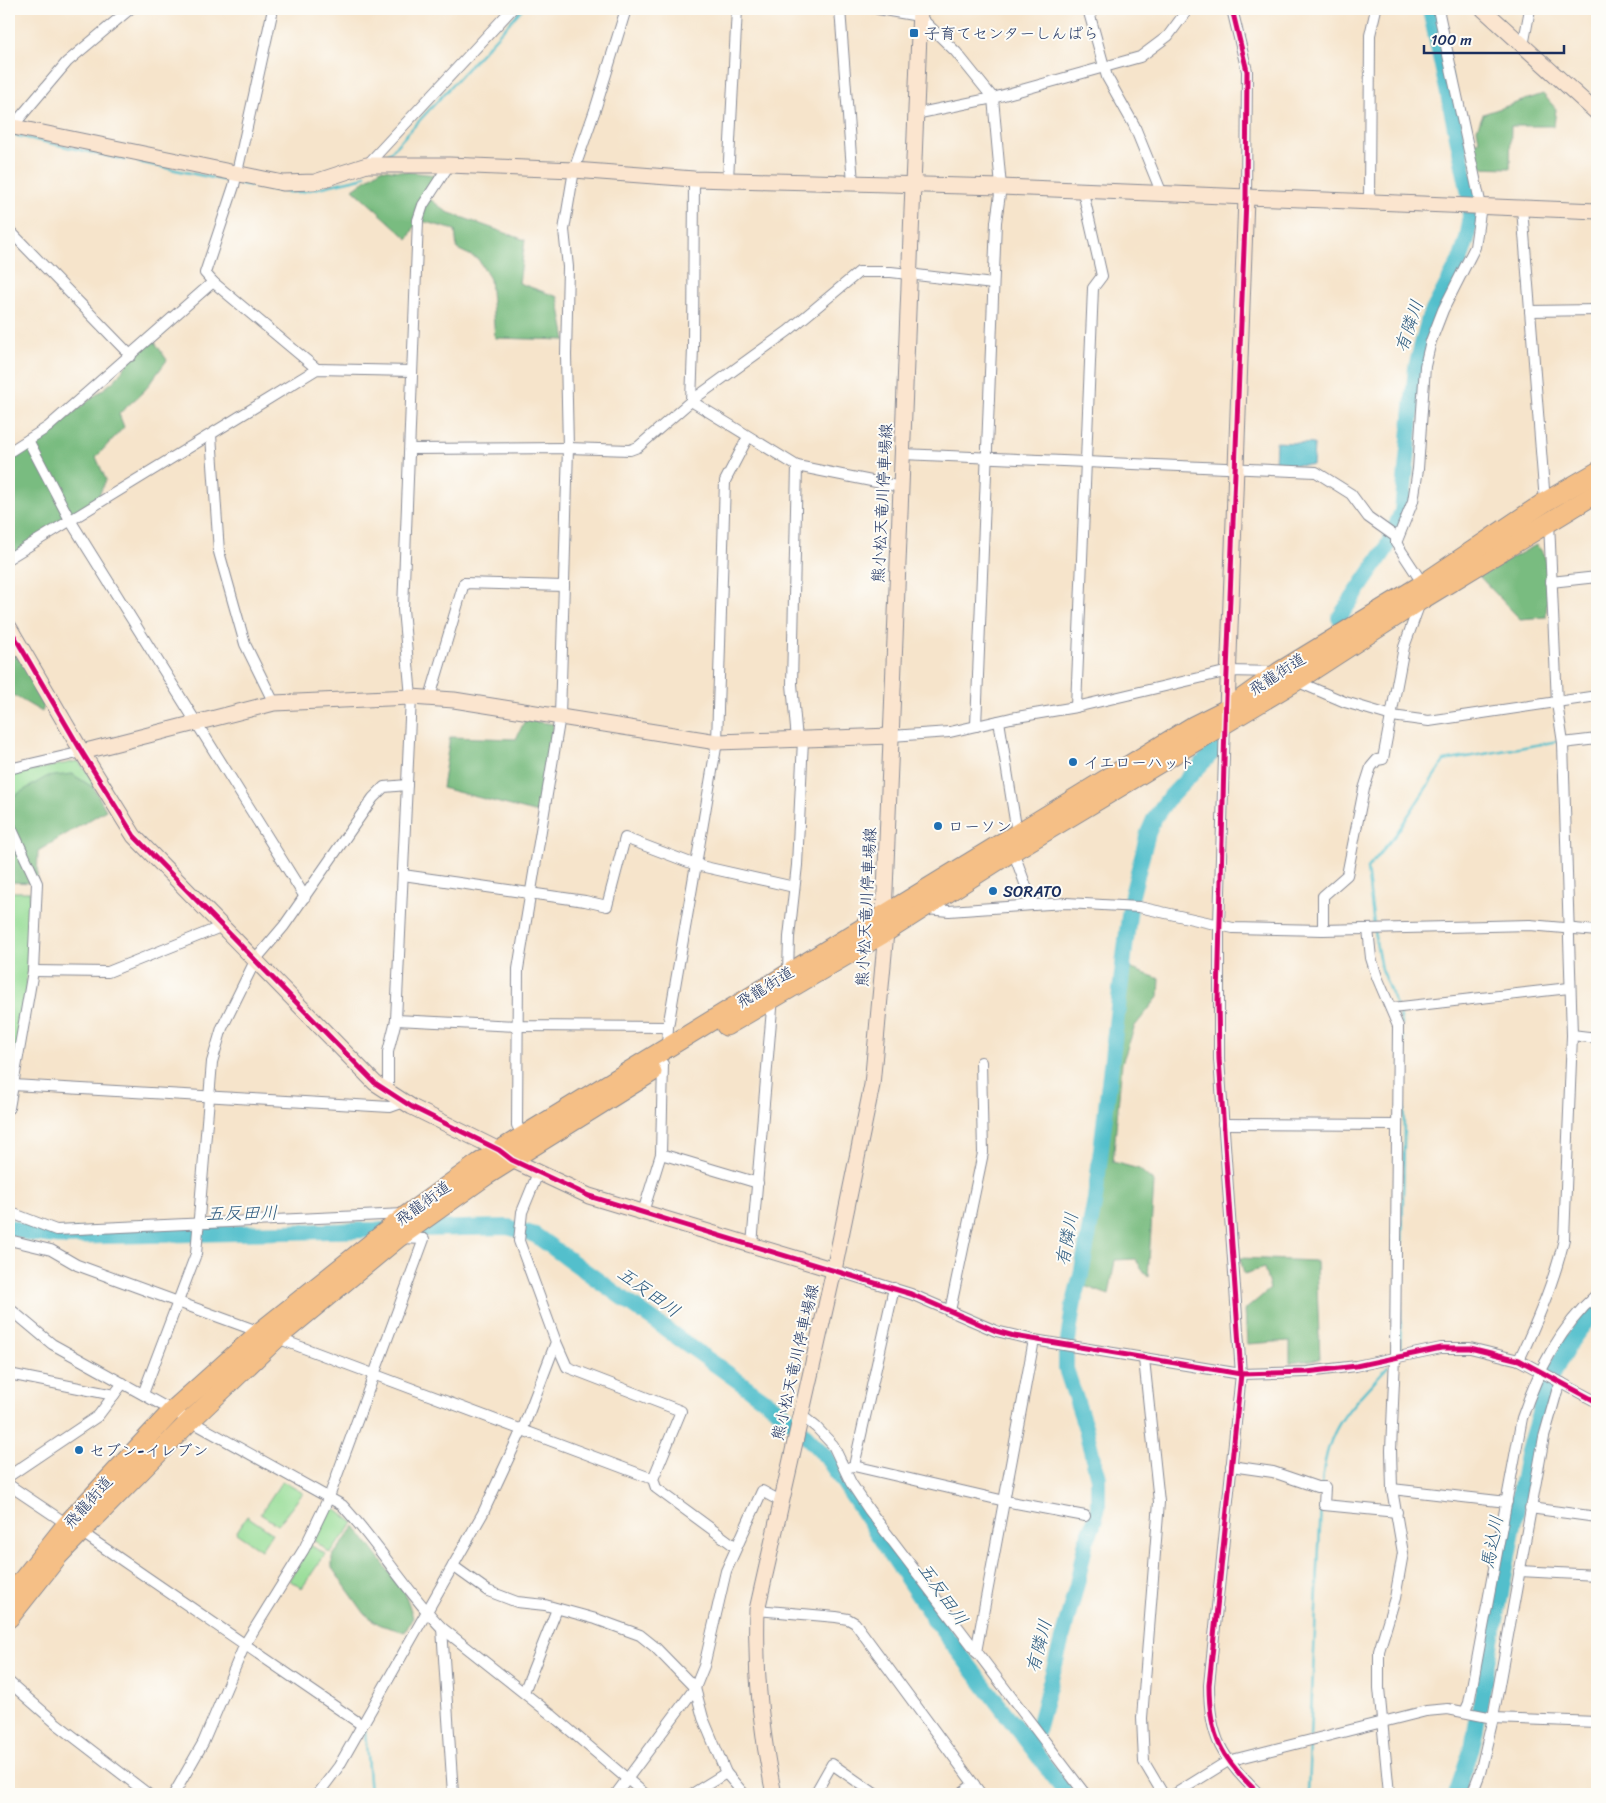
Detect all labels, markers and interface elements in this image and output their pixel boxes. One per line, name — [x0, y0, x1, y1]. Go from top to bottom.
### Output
place label: 子育てセンターしんぱら — [924, 19, 1099, 48]
scale bar — [1424, 22, 1564, 54]
marker: 子育てセンターしんぱら — [908, 27, 920, 39]
text: 100 m — [1431, 27, 1472, 53]
water label: 有隣川 — [1385, 295, 1433, 357]
street label: 熊小松天竜川停車場線 — [863, 422, 901, 584]
street label: 飛龍街道 — [1242, 644, 1312, 704]
place label: イエローハット — [1083, 748, 1195, 777]
marker: イエローハット — [1067, 756, 1079, 768]
place label: ローソン — [948, 812, 1012, 841]
marker: ローソン — [932, 820, 944, 832]
street label: 熊小松天竜川停車場線 — [847, 826, 885, 988]
place label: SORATO — [1003, 877, 1062, 906]
marker: SORATO — [987, 885, 999, 897]
street label: 飛龍街道 — [730, 958, 800, 1016]
street label: 飛龍街道 — [389, 1172, 457, 1234]
water label: 五反田川 — [206, 1196, 278, 1230]
water label: 有隣川 — [1046, 1209, 1088, 1269]
water label: 五反田川 — [610, 1258, 688, 1326]
street label: 熊小松天竜川停車場線 — [763, 1281, 827, 1443]
place label: セブン-イレブン — [89, 1436, 208, 1465]
marker: セブン-イレブン — [73, 1444, 85, 1456]
street label: 飛龍街道 — [56, 1469, 120, 1535]
water label: 馬込川 — [1471, 1512, 1513, 1572]
water label: 五反田川 — [909, 1555, 977, 1633]
water label: 有隣川 — [1017, 1616, 1061, 1676]

